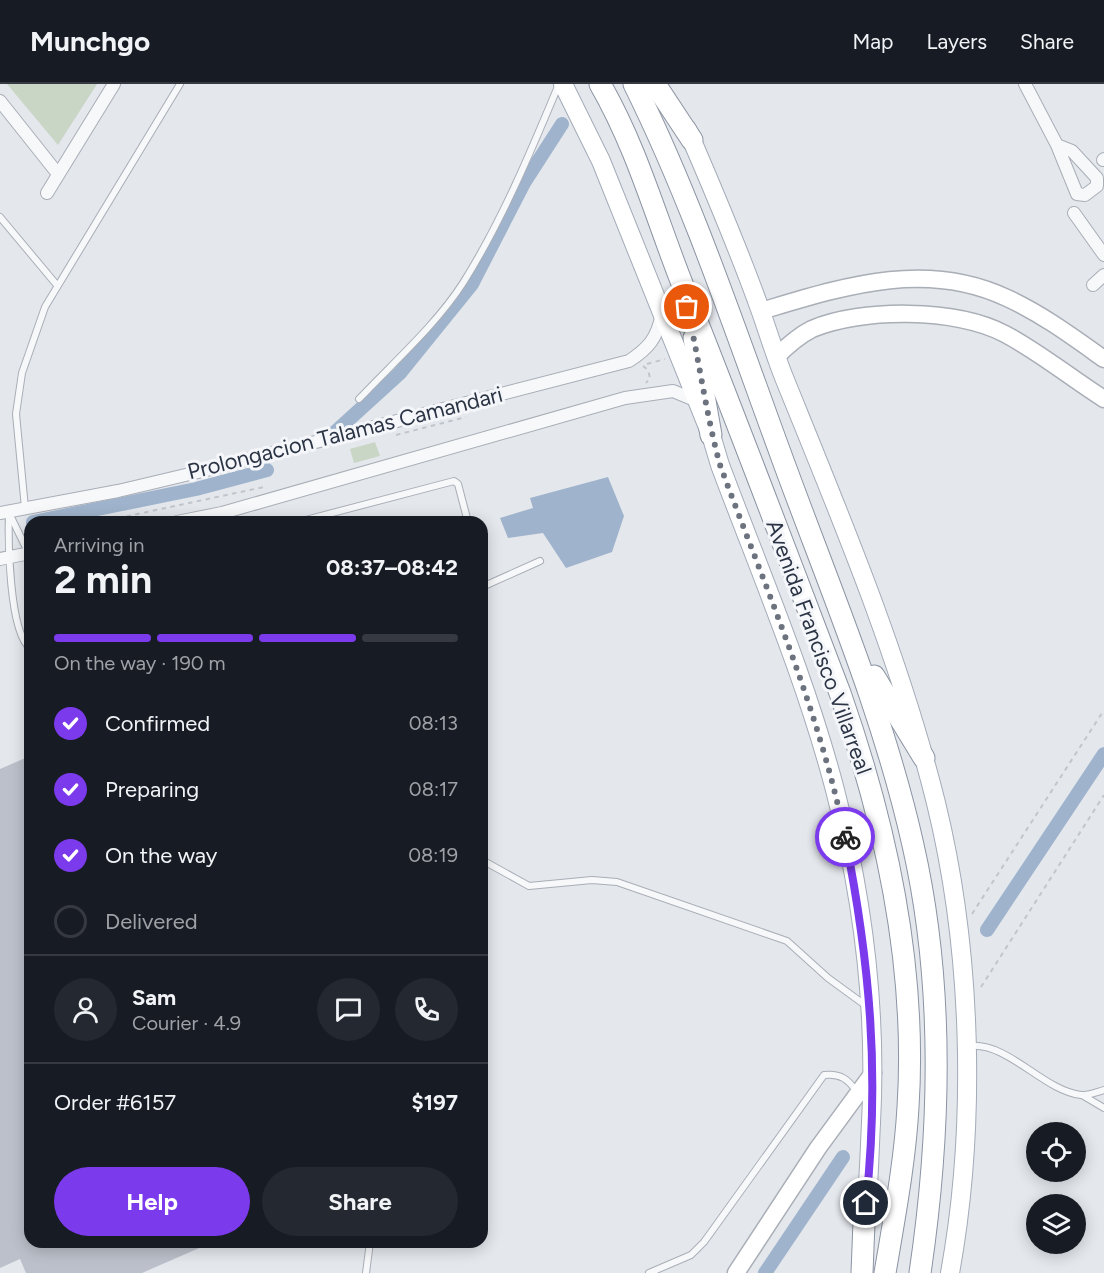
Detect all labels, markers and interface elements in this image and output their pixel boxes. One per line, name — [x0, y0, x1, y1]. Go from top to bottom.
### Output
text: Munchgo — [30, 24, 150, 58]
text: Map — [853, 29, 893, 54]
text: Layers — [926, 29, 987, 54]
text: Share — [1020, 29, 1074, 54]
pin — [661, 281, 712, 332]
icon: bag — [670, 290, 703, 323]
street label: Prolongacion Talamas Camandari — [185, 381, 505, 485]
street label: Avenida Francisco Villarreal — [760, 516, 878, 778]
text: Arriving in — [54, 533, 144, 557]
text: 08:37–08:42 — [326, 554, 458, 581]
text: 2 min — [54, 556, 152, 603]
text: On the way · 190 m — [54, 651, 226, 675]
icon: check — [54, 707, 87, 740]
text: Confirmed — [105, 710, 210, 737]
text: 08:13 — [409, 711, 458, 735]
icon: check — [54, 773, 87, 806]
text: Preparing — [105, 776, 199, 803]
text: 08:17 — [409, 777, 458, 801]
courier — [815, 807, 875, 867]
icon: bike — [829, 821, 862, 854]
icon: check — [54, 839, 87, 872]
text: On the way — [105, 842, 217, 869]
text: 08:19 — [408, 843, 458, 867]
text: Delivered — [105, 908, 198, 935]
button: person — [54, 978, 117, 1041]
button: chat — [317, 978, 380, 1041]
button: phone — [395, 978, 458, 1041]
text: Sam — [132, 984, 176, 1011]
text: Courier · 4.9 — [132, 1011, 241, 1035]
text: Order #6157 — [54, 1089, 176, 1116]
text: $197 — [412, 1089, 458, 1116]
map controls — [1026, 1122, 1086, 1254]
button: locate — [1026, 1122, 1086, 1182]
button: Help — [54, 1167, 250, 1236]
button: Share — [262, 1167, 458, 1236]
pin — [840, 1177, 891, 1228]
icon: home — [849, 1186, 882, 1219]
button: layers — [1026, 1194, 1086, 1254]

